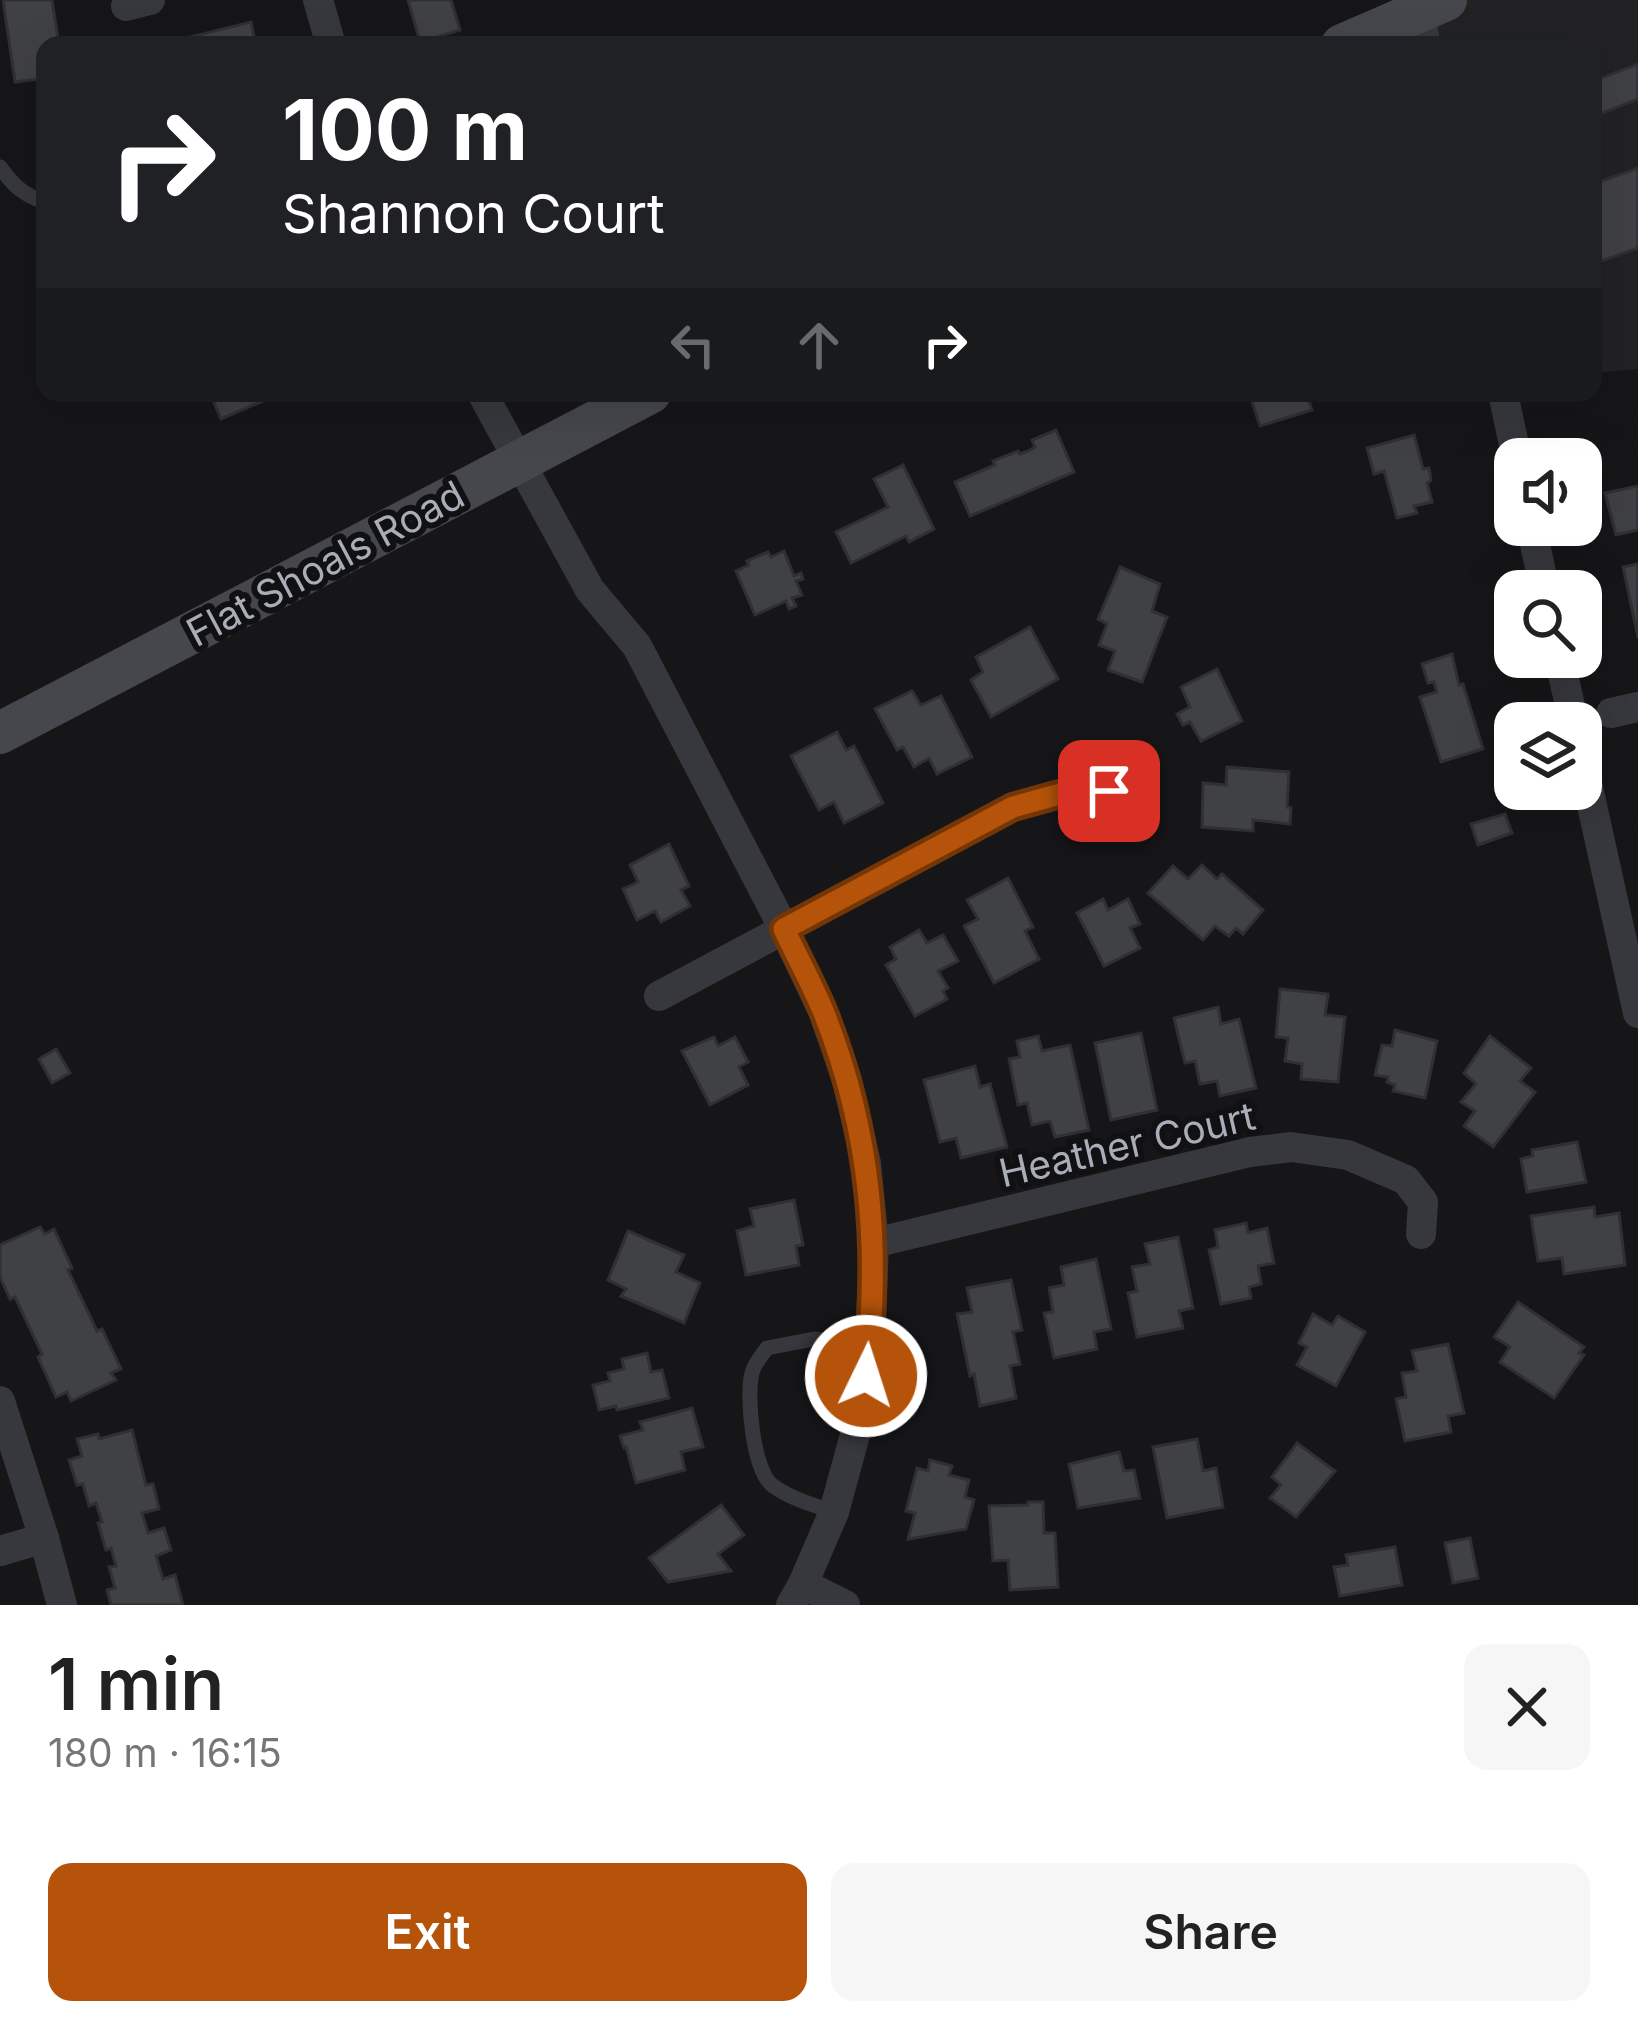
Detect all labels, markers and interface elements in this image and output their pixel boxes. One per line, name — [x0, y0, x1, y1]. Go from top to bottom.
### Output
text: 100 m — [282, 79, 528, 180]
icon: right — [84, 84, 240, 240]
text: Shannon Court — [282, 181, 665, 246]
icon: left — [660, 312, 726, 378]
icon: ahead — [786, 312, 852, 378]
icon: right — [912, 312, 978, 378]
map controls — [1494, 438, 1602, 810]
button: sound — [1494, 438, 1602, 546]
street label: Flat Shoals Road — [178, 470, 472, 656]
button: search — [1494, 570, 1602, 678]
button: layers — [1494, 702, 1602, 810]
pin — [1058, 740, 1160, 842]
icon: arrive — [1076, 758, 1142, 824]
street label: Heather Court — [994, 1092, 1260, 1196]
position arrow — [803, 1313, 929, 1439]
text: 1 min — [48, 1640, 224, 1727]
button: close — [1464, 1644, 1590, 1770]
text: 180 m · 16:15 — [48, 1729, 282, 1776]
button: Exit — [48, 1863, 807, 2001]
button: Share — [831, 1863, 1590, 2001]

